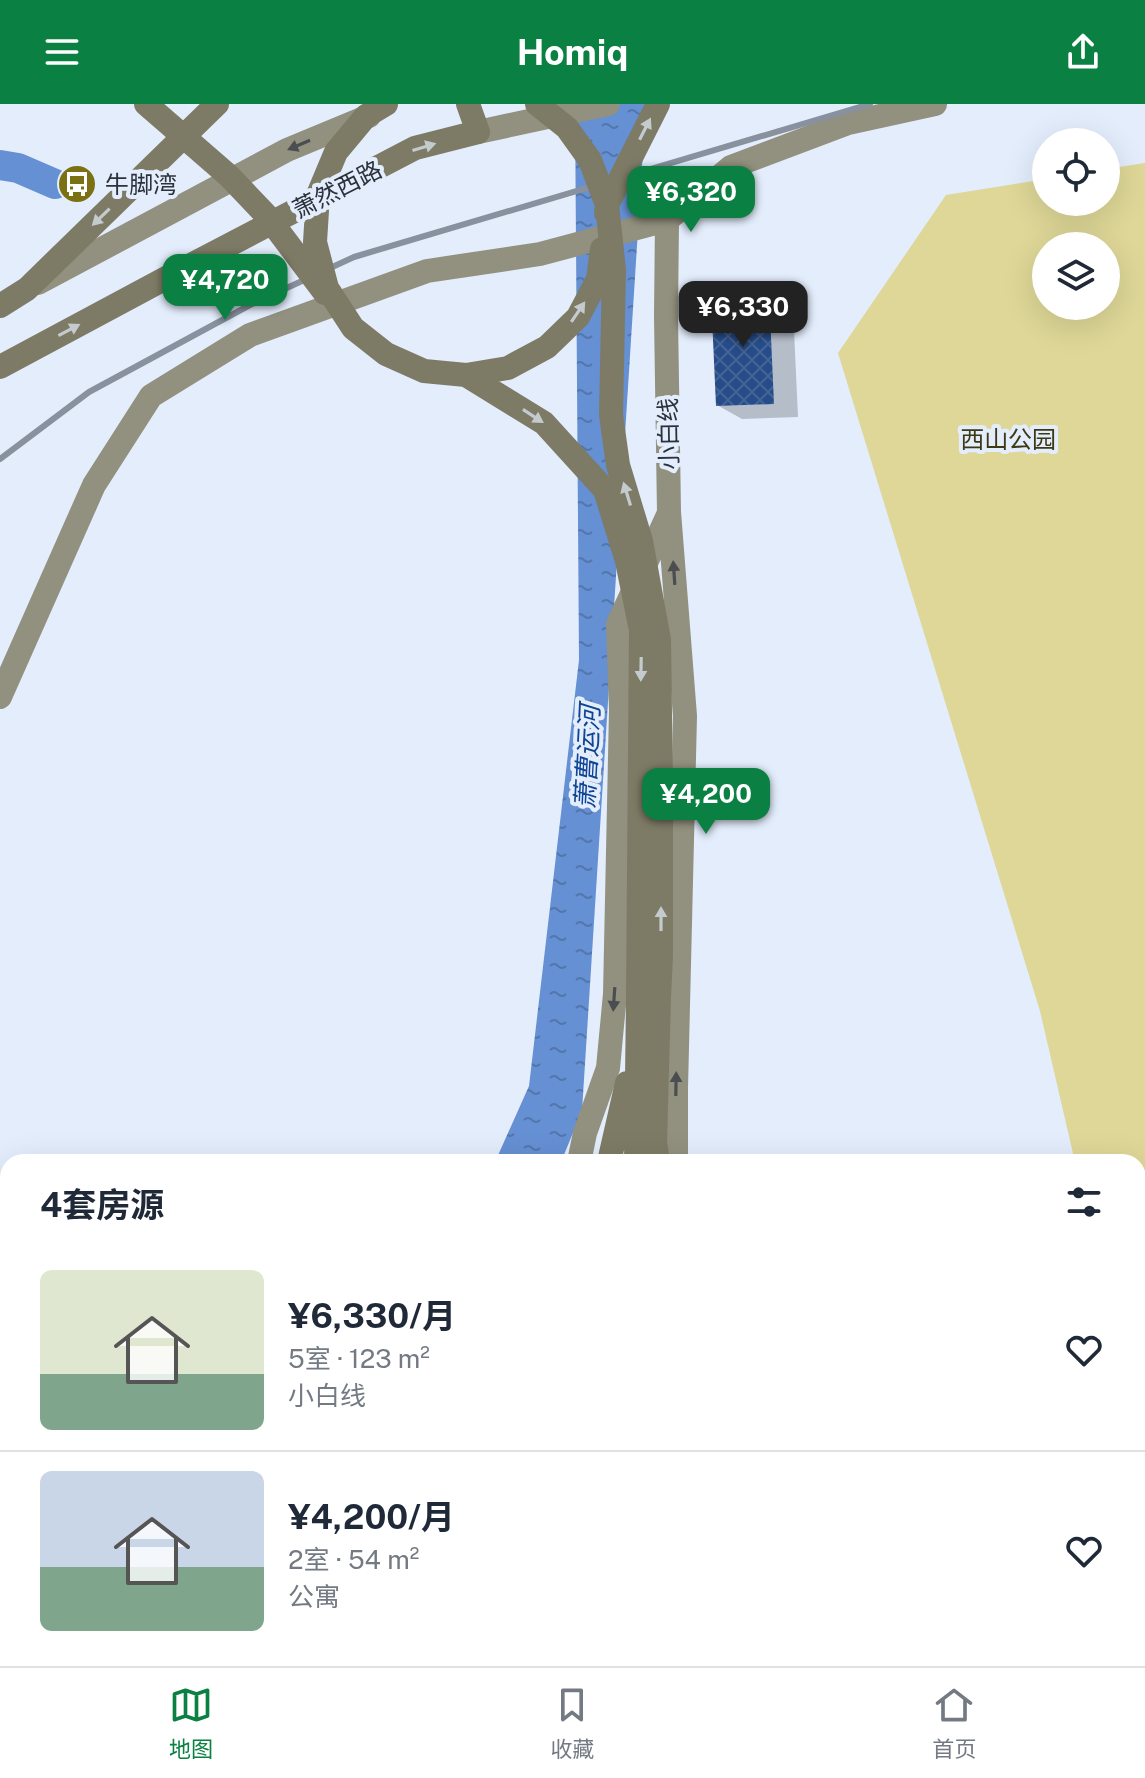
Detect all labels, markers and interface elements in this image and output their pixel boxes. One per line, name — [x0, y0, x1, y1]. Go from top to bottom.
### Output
icon: menu — [40, 30, 84, 74]
icon: share — [1061, 30, 1105, 74]
text: Homiq — [517, 31, 628, 73]
one-way arrow — [639, 118, 652, 141]
map controls — [1032, 128, 1120, 320]
button: locate — [1032, 128, 1120, 216]
one-way arrow — [287, 138, 311, 151]
one-way arrow — [412, 140, 436, 153]
street label: 萧然西路 — [288, 155, 386, 223]
bus stop icon: 牛脚湾 — [56, 163, 98, 205]
pin: ¥6,320 — [626, 166, 756, 234]
place label: 牛脚湾 — [105, 170, 177, 198]
text: ¥6,320 — [645, 176, 737, 207]
one-way arrow — [92, 207, 111, 226]
button: layers — [1032, 232, 1120, 320]
pin: ¥4,720 — [160, 254, 290, 322]
text: ¥4,720 — [181, 264, 269, 295]
pin: ¥6,330 — [678, 281, 808, 349]
text: ¥6,330 — [697, 291, 789, 322]
one-way arrow — [571, 302, 586, 323]
one-way arrow — [57, 323, 80, 337]
street label: 小白线 — [653, 398, 683, 470]
one-way arrow — [522, 408, 543, 423]
park label: 西山公园 — [960, 425, 1056, 453]
one-way arrow — [620, 482, 633, 506]
one-way arrow — [667, 560, 680, 585]
one-way arrow — [635, 657, 647, 682]
water label: 萧曹运河 — [569, 699, 605, 810]
pin: ¥4,200 — [641, 768, 771, 836]
text: ¥4,200 — [660, 778, 752, 809]
one-way arrow — [655, 906, 667, 931]
one-way arrow — [607, 987, 620, 1012]
one-way arrow — [670, 1071, 682, 1096]
icon: filters — [1062, 1180, 1106, 1224]
text: 4套房源 — [40, 1185, 164, 1225]
text: ¥6,330/月 — [288, 1296, 456, 1336]
icon: home — [104, 1302, 200, 1398]
icon: heart — [1062, 1328, 1106, 1372]
text: 5室 · 123 m² — [288, 1343, 430, 1374]
text: 小白线 — [288, 1380, 366, 1411]
text: ¥4,200/月 — [288, 1497, 455, 1537]
icon: home — [104, 1503, 200, 1599]
icon: heart — [1062, 1529, 1106, 1573]
text: 2室 · 54 m² — [288, 1544, 419, 1575]
text: 公寓 — [288, 1581, 340, 1612]
tab: 地图 — [169, 1683, 213, 1763]
tab: 收藏 — [550, 1683, 594, 1763]
tab: 首页 — [932, 1683, 976, 1763]

